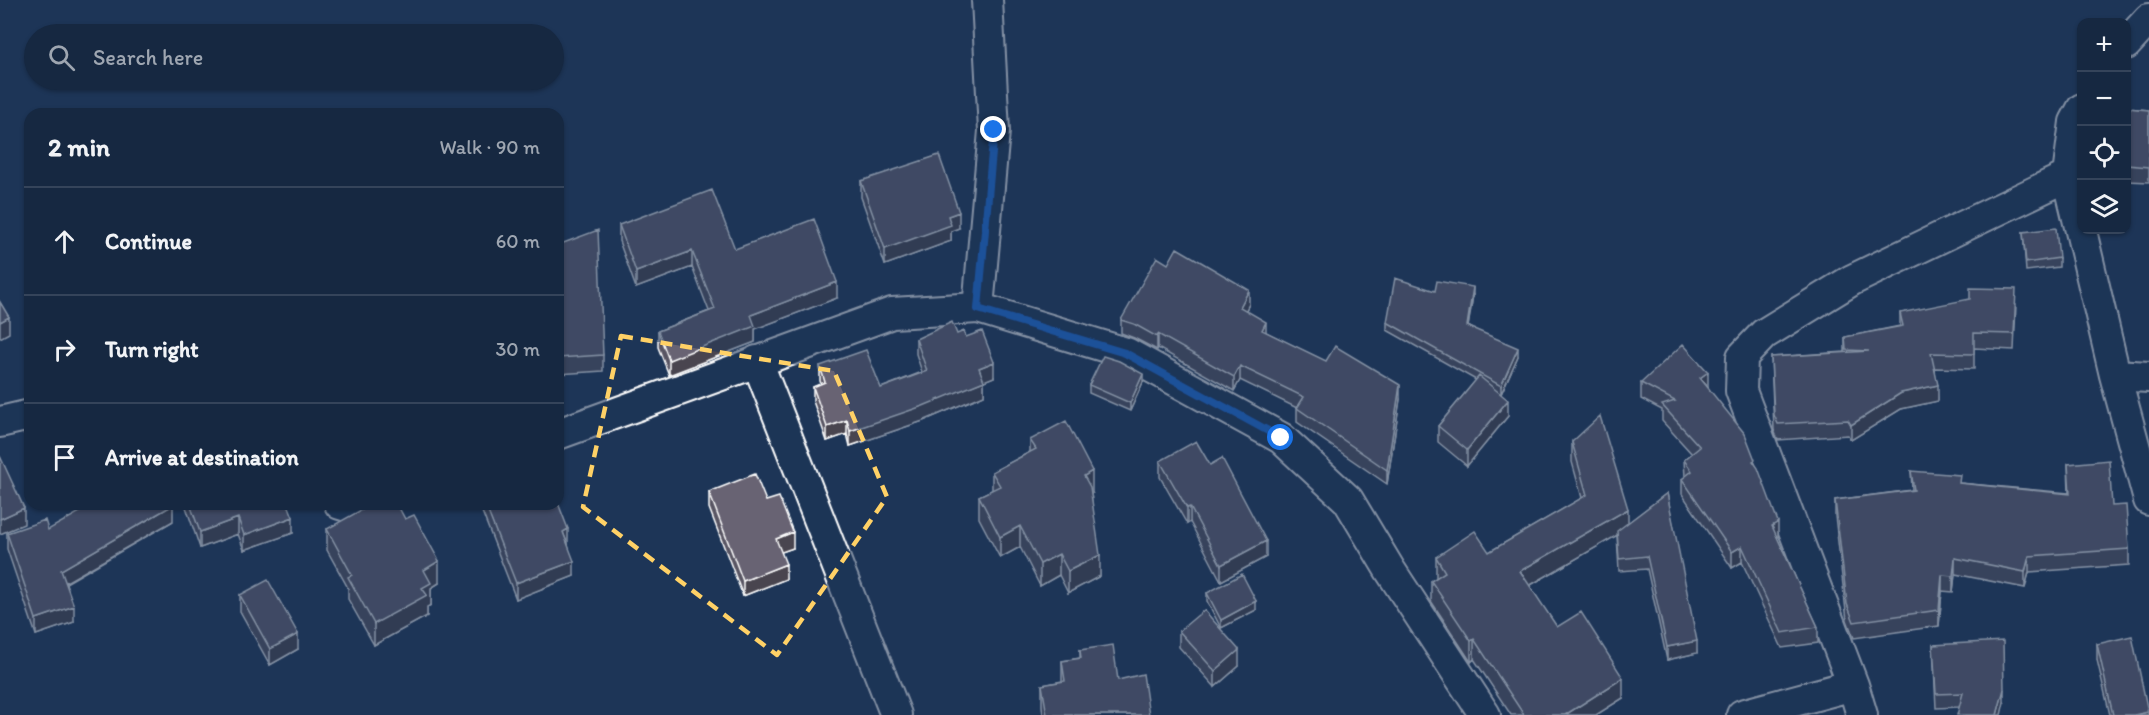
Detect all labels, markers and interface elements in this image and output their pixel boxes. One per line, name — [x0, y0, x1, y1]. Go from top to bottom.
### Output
map controls — [2077, 18, 2131, 234]
button: + — [2077, 18, 2131, 72]
search box — [24, 24, 564, 90]
icon: search — [45, 41, 78, 74]
text: Search here — [93, 44, 203, 71]
button: − — [2077, 72, 2131, 126]
route end — [980, 116, 1006, 142]
button: locate — [2077, 126, 2131, 180]
text: 2 min — [48, 131, 110, 163]
text: Walk · 90 m — [439, 135, 540, 159]
button: layers — [2077, 180, 2131, 234]
icon: ahead — [48, 225, 81, 258]
text: Continue — [105, 228, 192, 255]
text: 60 m — [496, 229, 540, 253]
icon: right — [48, 333, 81, 366]
text: Turn right — [105, 336, 199, 363]
text: 30 m — [495, 337, 540, 361]
route start — [1267, 424, 1293, 450]
icon: arrive — [48, 441, 81, 474]
text: Arrive at destination — [105, 444, 299, 471]

